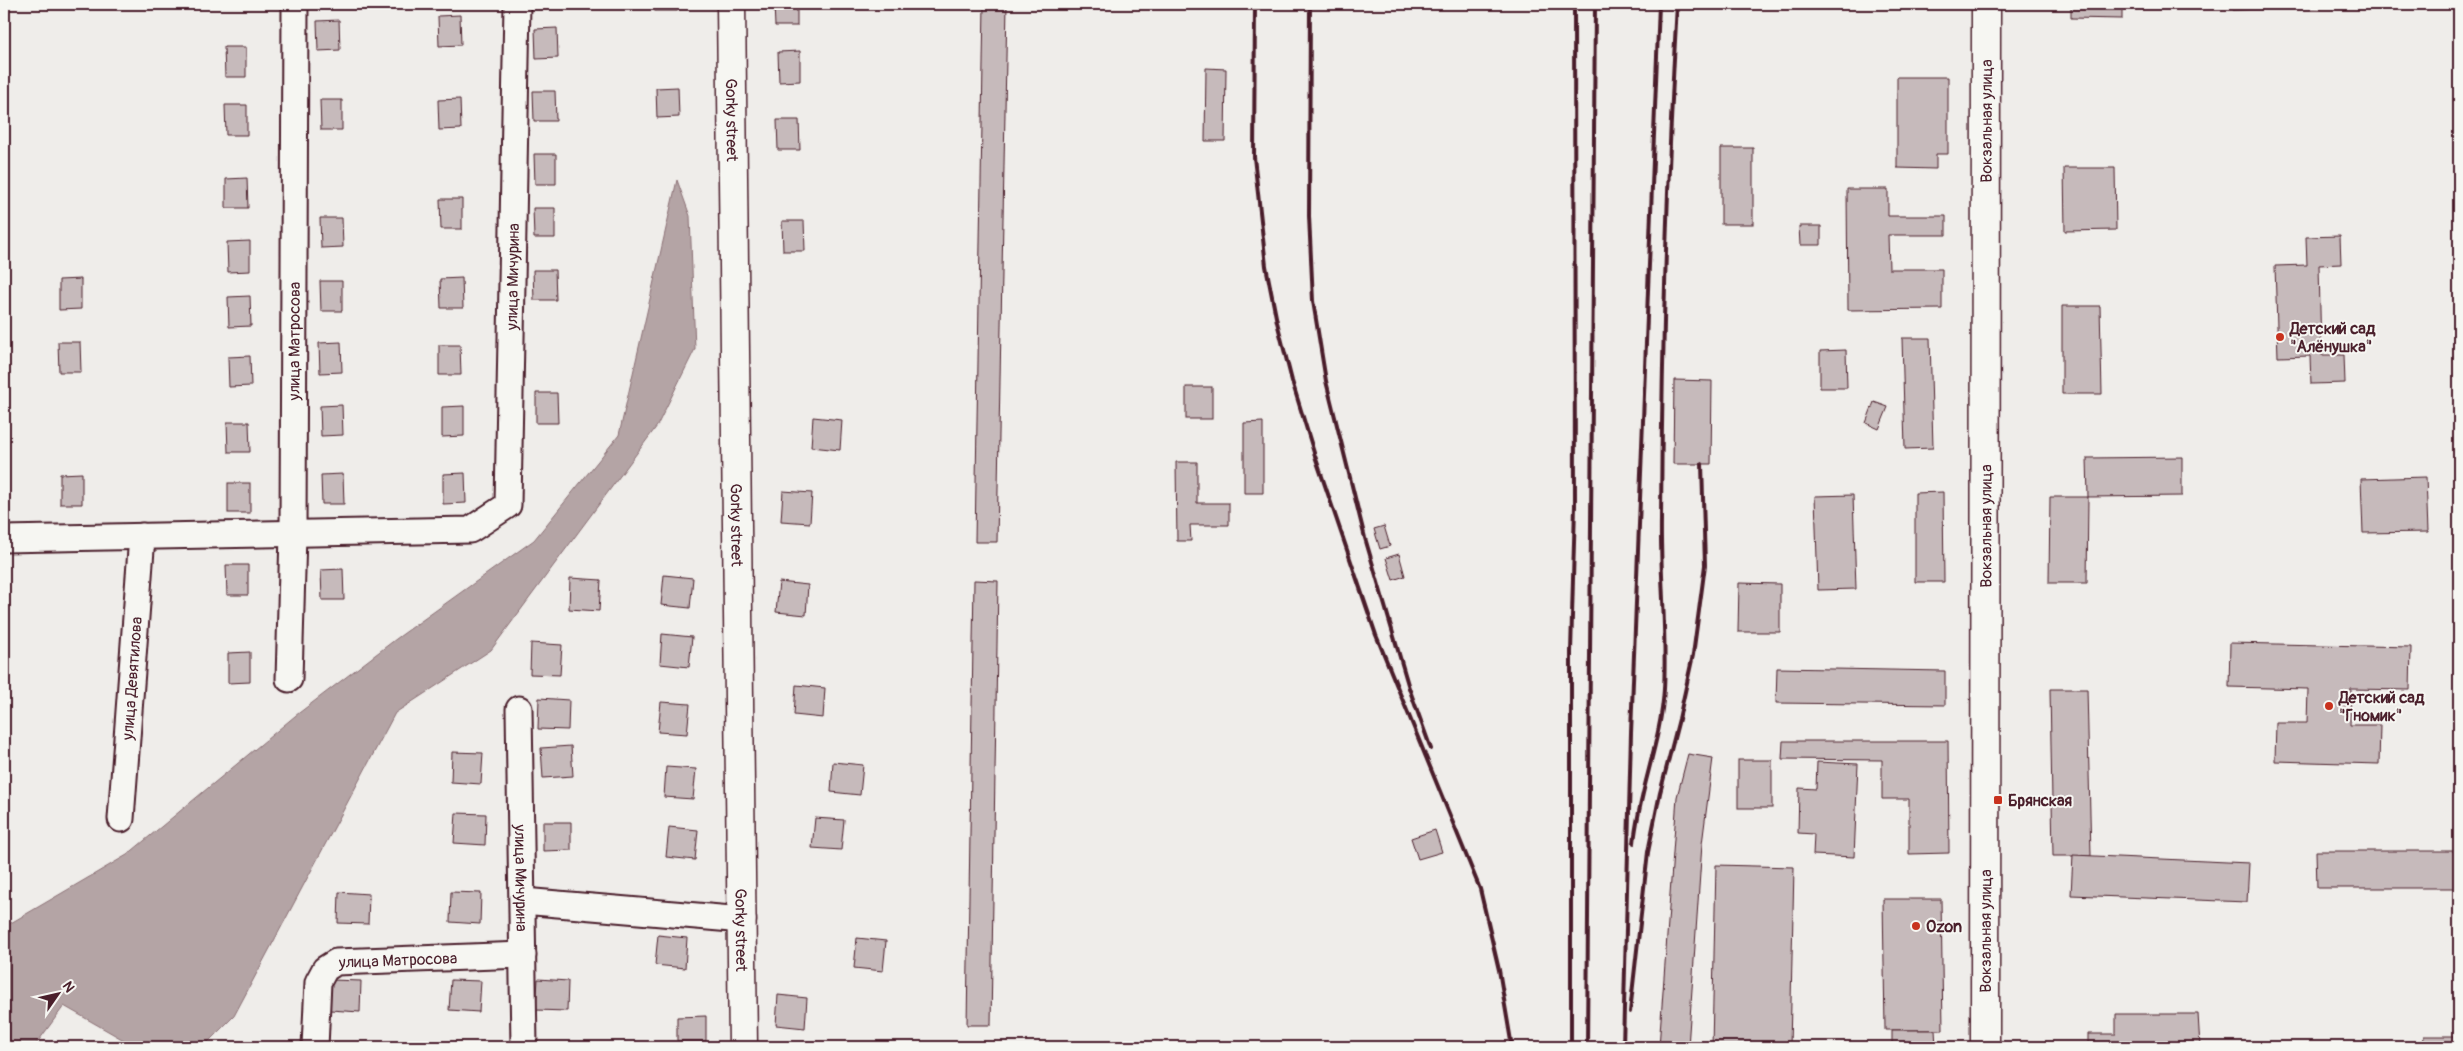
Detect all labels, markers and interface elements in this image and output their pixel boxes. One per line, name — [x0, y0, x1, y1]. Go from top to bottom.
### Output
street label: Вокзальная улица — [1977, 59, 1997, 183]
street label: Gorky street — [721, 78, 742, 162]
street label: улица Мичурина — [502, 223, 524, 331]
street label: улица Матросова — [285, 282, 305, 401]
place label: Детский сад "Алёнушка" — [2289, 319, 2376, 357]
marker: Детский сад "Алёнушка" — [2274, 331, 2286, 343]
street label: Вокзальная улица — [1976, 464, 1997, 588]
street label: Gorky street — [726, 483, 746, 567]
street label: улица Девятилова — [118, 616, 147, 742]
place label: Детский сад "Гномик" — [2338, 688, 2425, 726]
marker: Детский сад "Гномик" — [2323, 700, 2335, 712]
place label: Брянская — [2008, 791, 2072, 811]
marker: Брянская — [1992, 794, 2004, 806]
street label: улица Мичурина — [510, 823, 531, 932]
street label: Вокзальная улица — [1976, 869, 1996, 993]
street label: Gorky street — [730, 888, 751, 972]
place label: Ozon — [1926, 917, 1962, 937]
marker: Ozon — [1910, 920, 1922, 932]
street label: улица Матросова — [337, 948, 458, 973]
north arrow — [32, 968, 82, 1018]
text: N — [59, 978, 78, 996]

